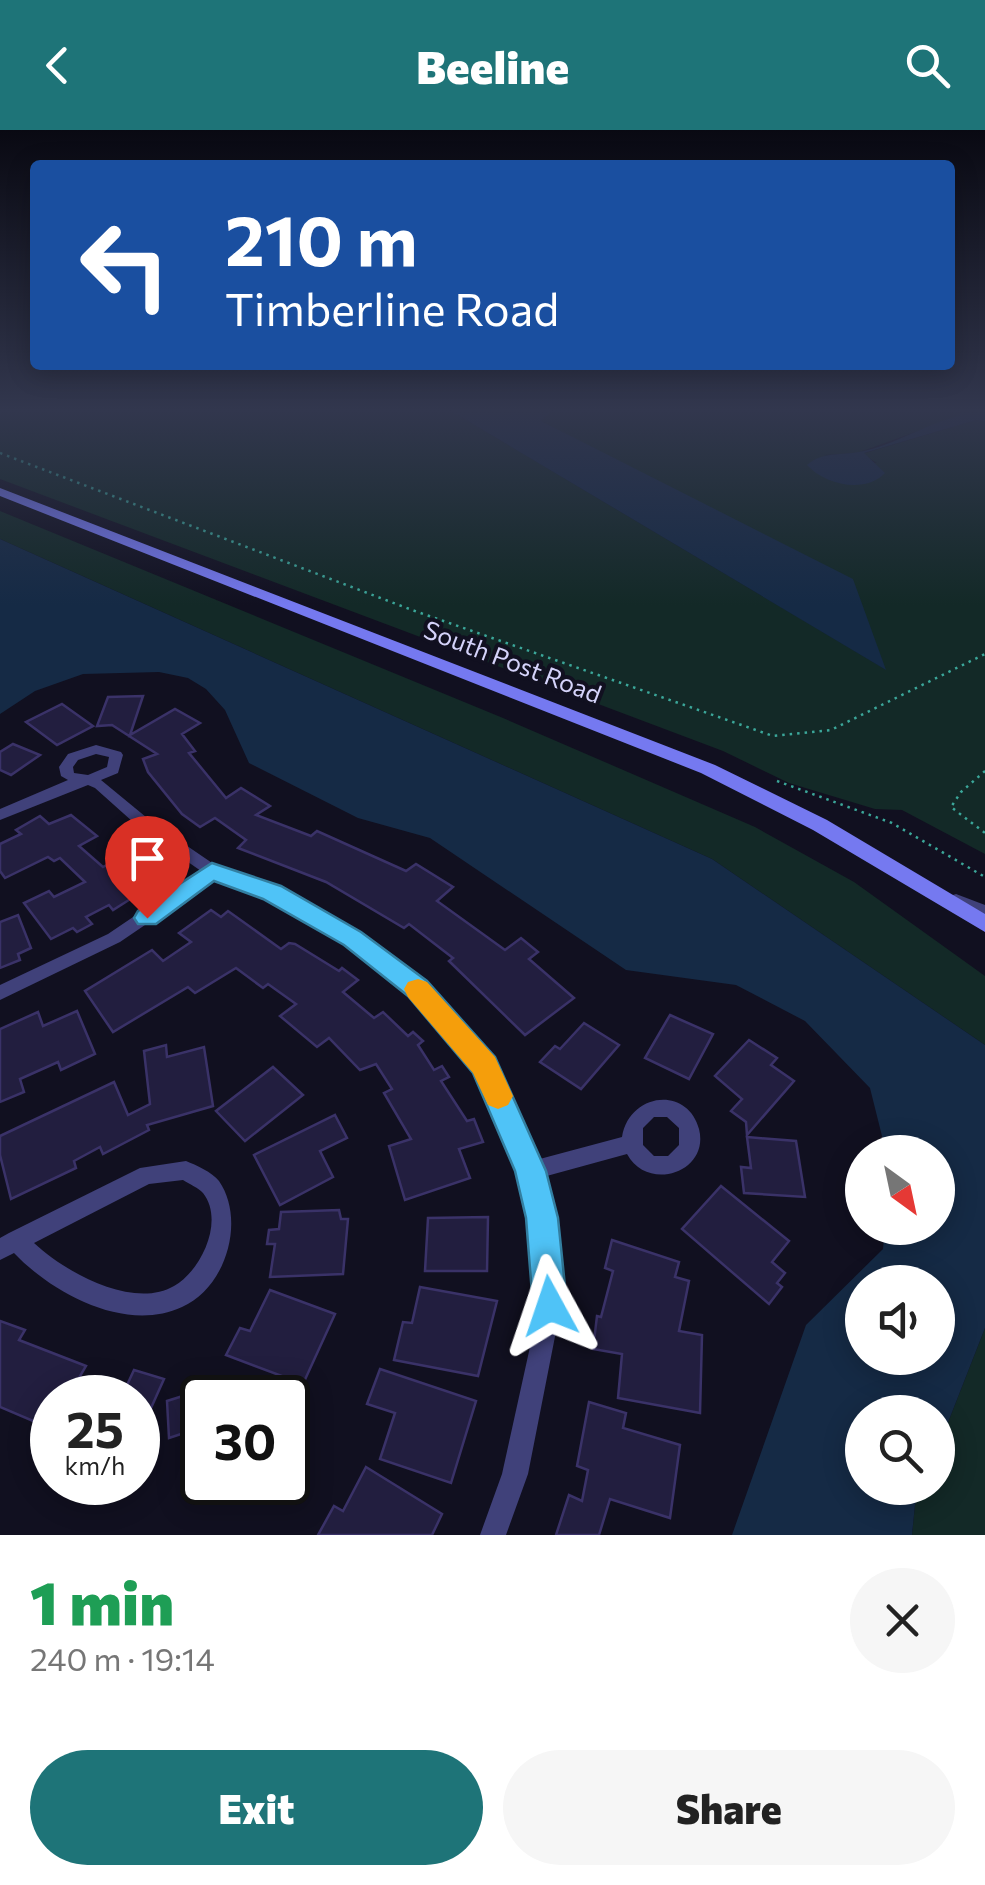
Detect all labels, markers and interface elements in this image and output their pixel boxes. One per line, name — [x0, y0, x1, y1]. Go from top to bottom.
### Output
icon: back — [30, 38, 85, 93]
text: Beeline — [416, 38, 569, 93]
icon: search — [900, 38, 955, 93]
text: 210 m — [225, 195, 417, 280]
icon: left — [60, 200, 190, 330]
text: Timberline Road — [225, 280, 559, 335]
street label: South Post Road — [420, 613, 606, 709]
pin — [105, 816, 190, 919]
icon: arrive — [120, 831, 175, 886]
north arrow — [845, 1135, 955, 1245]
map controls — [845, 1135, 955, 1505]
position arrow — [498, 1254, 602, 1358]
button: sound — [845, 1265, 955, 1375]
speed limit sign: 30 — [180, 1375, 310, 1505]
button: search — [845, 1395, 955, 1505]
text: 25 — [66, 1397, 124, 1458]
text: km/h — [65, 1450, 125, 1480]
text: 1 min — [30, 1564, 174, 1637]
button: close — [850, 1568, 955, 1673]
text: 240 m · 19:14 — [30, 1638, 215, 1678]
button: Exit — [30, 1750, 483, 1865]
button: Share — [503, 1750, 955, 1865]

